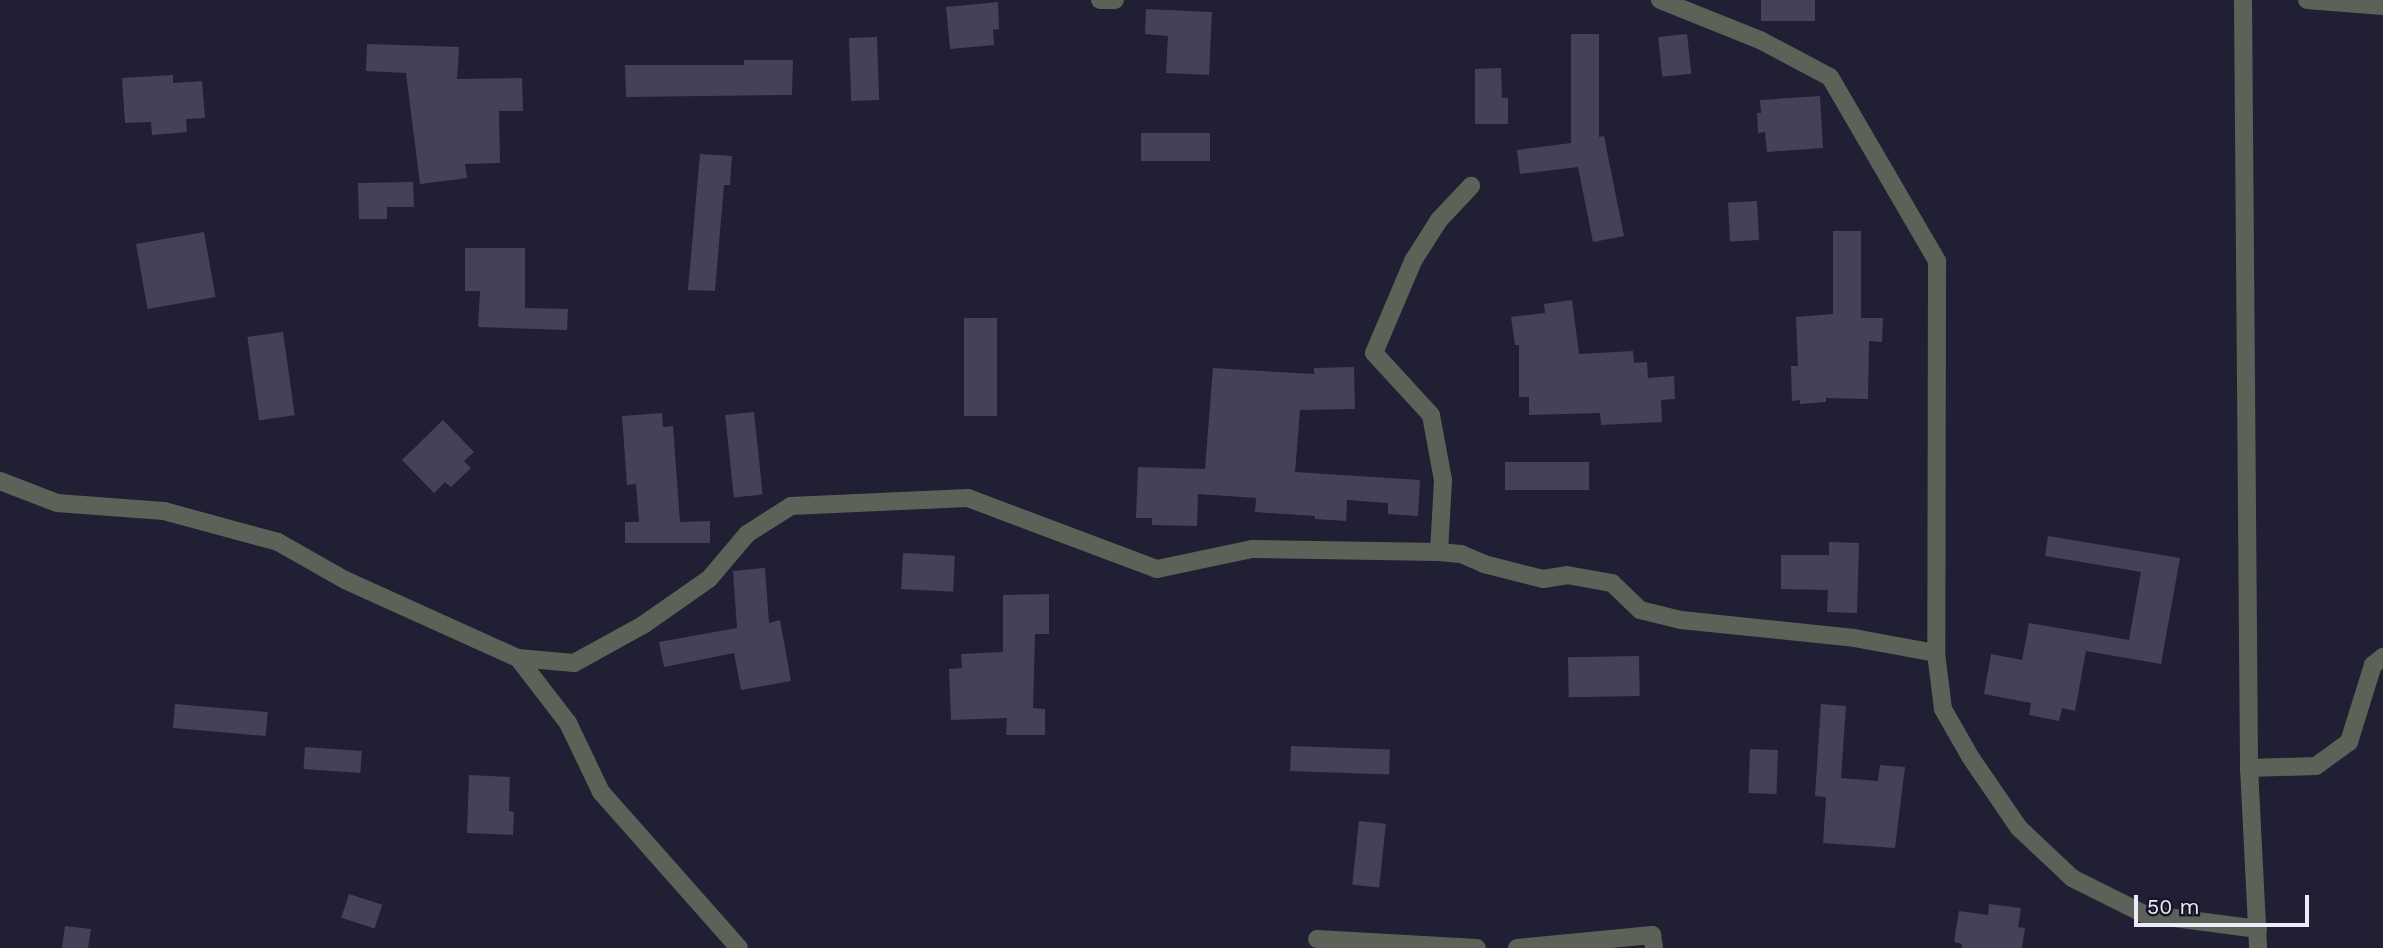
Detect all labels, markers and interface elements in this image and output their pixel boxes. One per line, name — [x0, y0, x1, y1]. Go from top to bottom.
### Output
scale bar — [2138, 881, 2313, 925]
text: 50 m — [2147, 894, 2199, 919]

